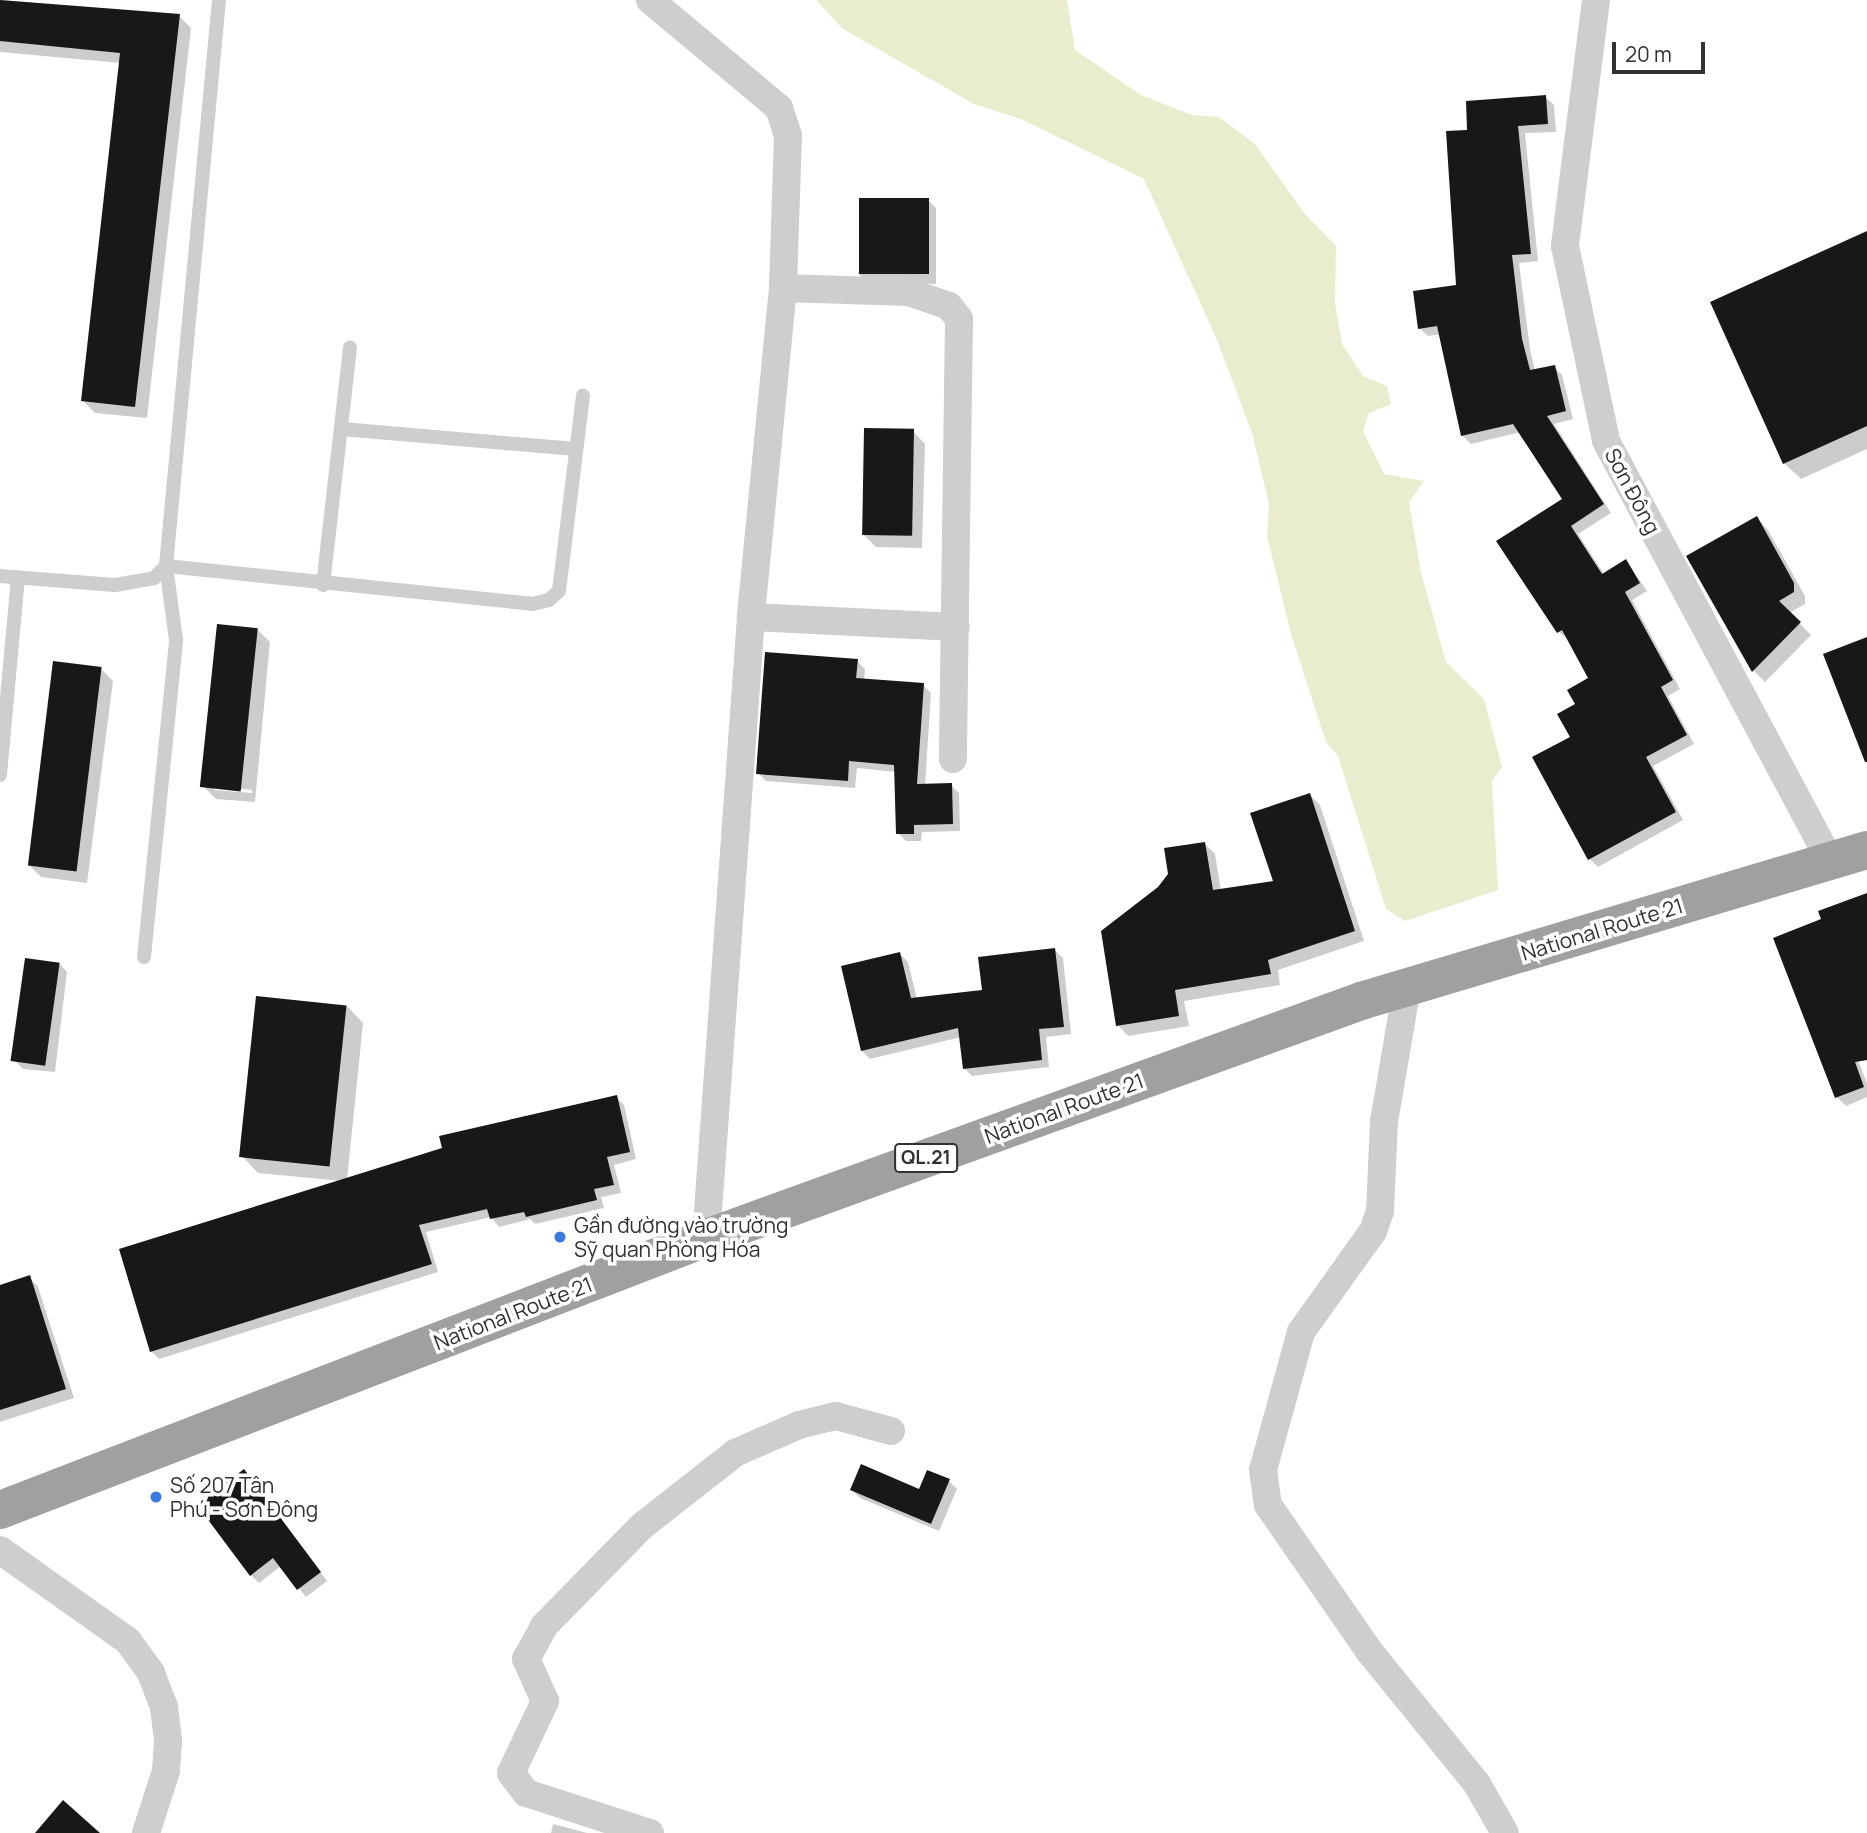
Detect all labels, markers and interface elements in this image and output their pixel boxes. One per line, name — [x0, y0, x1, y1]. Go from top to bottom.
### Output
scale bar — [1615, 28, 1708, 72]
text: 20 m — [1625, 40, 1672, 68]
street label: Sơn Đông — [1600, 444, 1666, 538]
street label: National Route 21 — [1518, 892, 1686, 966]
street label: National Route 21 — [981, 1067, 1147, 1149]
road number: QL.21 — [893, 1142, 959, 1174]
place label: Gần đường vào trường Sỹ quan Phòng Hóa — [574, 1212, 788, 1262]
marker: Gần đường vào trường Sỹ quan Phòng Hóa — [552, 1229, 568, 1245]
street label: National Route 21 — [430, 1271, 596, 1355]
place label: Số 207 Tân Phú - Sơn Đông — [170, 1472, 318, 1522]
marker: Số 207 Tân Phú - Sơn Đông — [148, 1489, 164, 1505]

